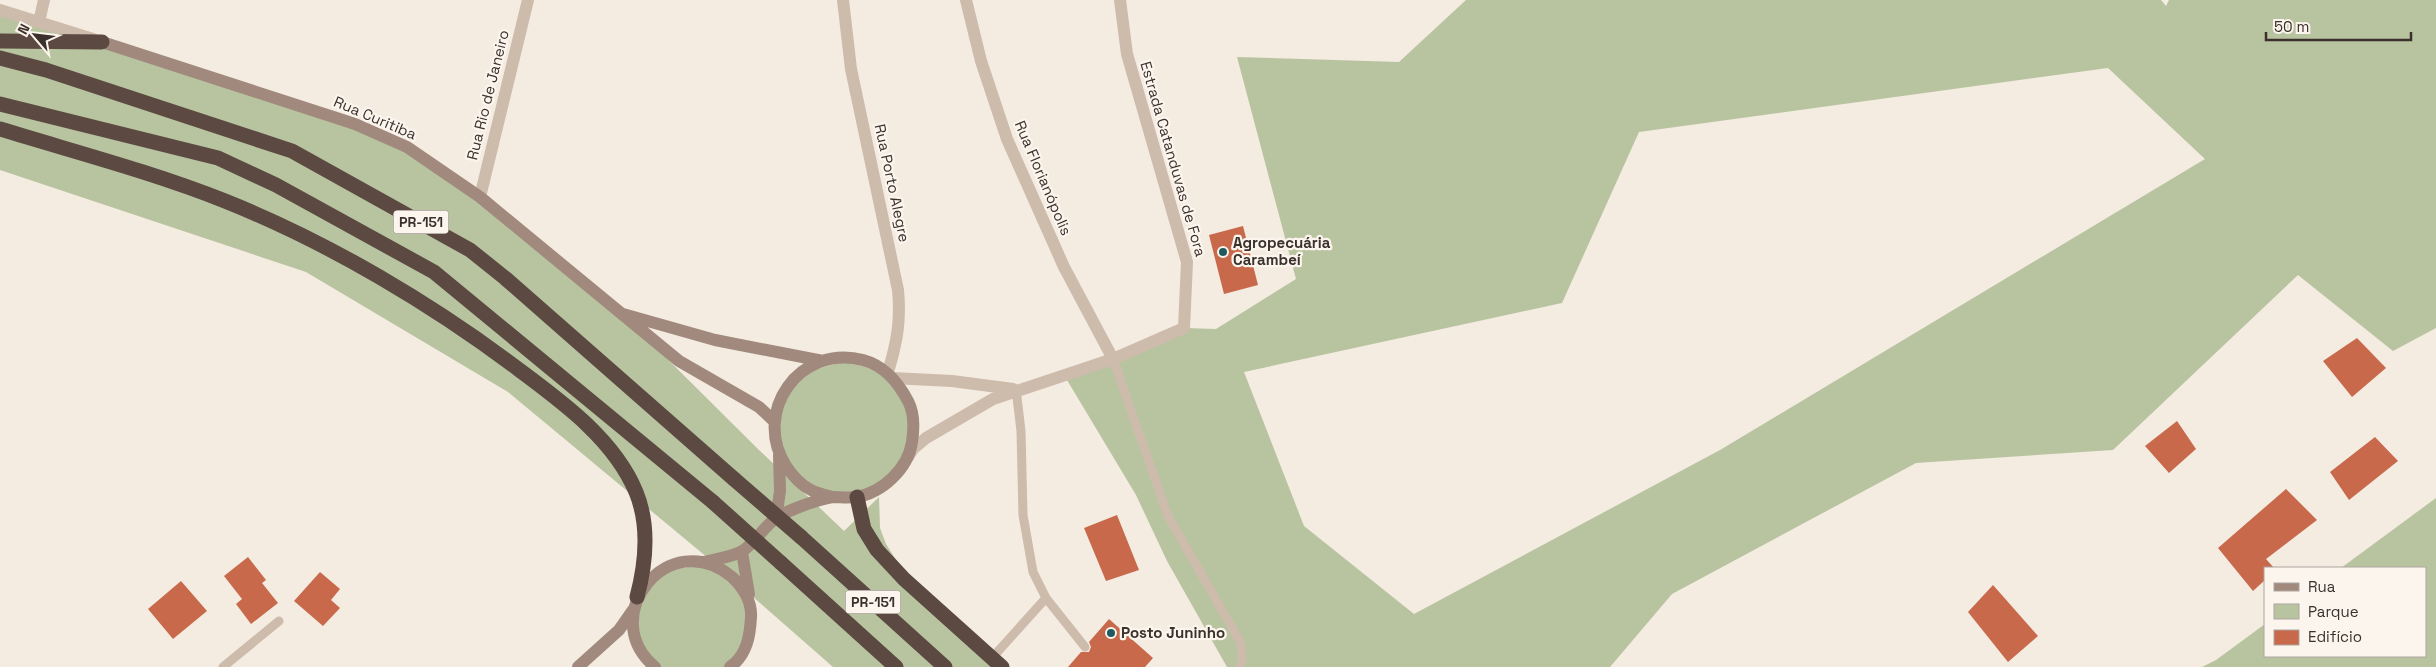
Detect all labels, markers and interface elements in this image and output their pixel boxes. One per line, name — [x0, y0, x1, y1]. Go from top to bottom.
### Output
north arrow — [10, 10, 60, 60]
scale bar — [2266, 10, 2411, 42]
text: 50 m — [2274, 17, 2309, 36]
text: N — [13, 21, 34, 37]
street label: Rua Rio de Janeiro — [462, 28, 513, 162]
street label: Estrada Catanduvas de Fora — [1136, 59, 1211, 259]
street label: Rua Curitiba — [331, 92, 420, 144]
street label: Rua Florianópolis — [1011, 118, 1076, 238]
street label: Rua Porto Alegre — [871, 122, 914, 244]
road number: PR-151 — [394, 210, 448, 233]
place label: Agropecuária Carambeí — [1233, 233, 1331, 269]
marker: Agropecuária Carambeí — [1217, 246, 1229, 258]
legend — [2264, 567, 2426, 657]
text: Rua — [2308, 577, 2336, 596]
road number: PR-151 — [846, 590, 900, 614]
text: Parque — [2308, 602, 2359, 621]
place label: Posto Juninho — [1121, 623, 1225, 642]
marker: Posto Juninho — [1105, 627, 1117, 639]
text: Edifício — [2308, 627, 2362, 646]

